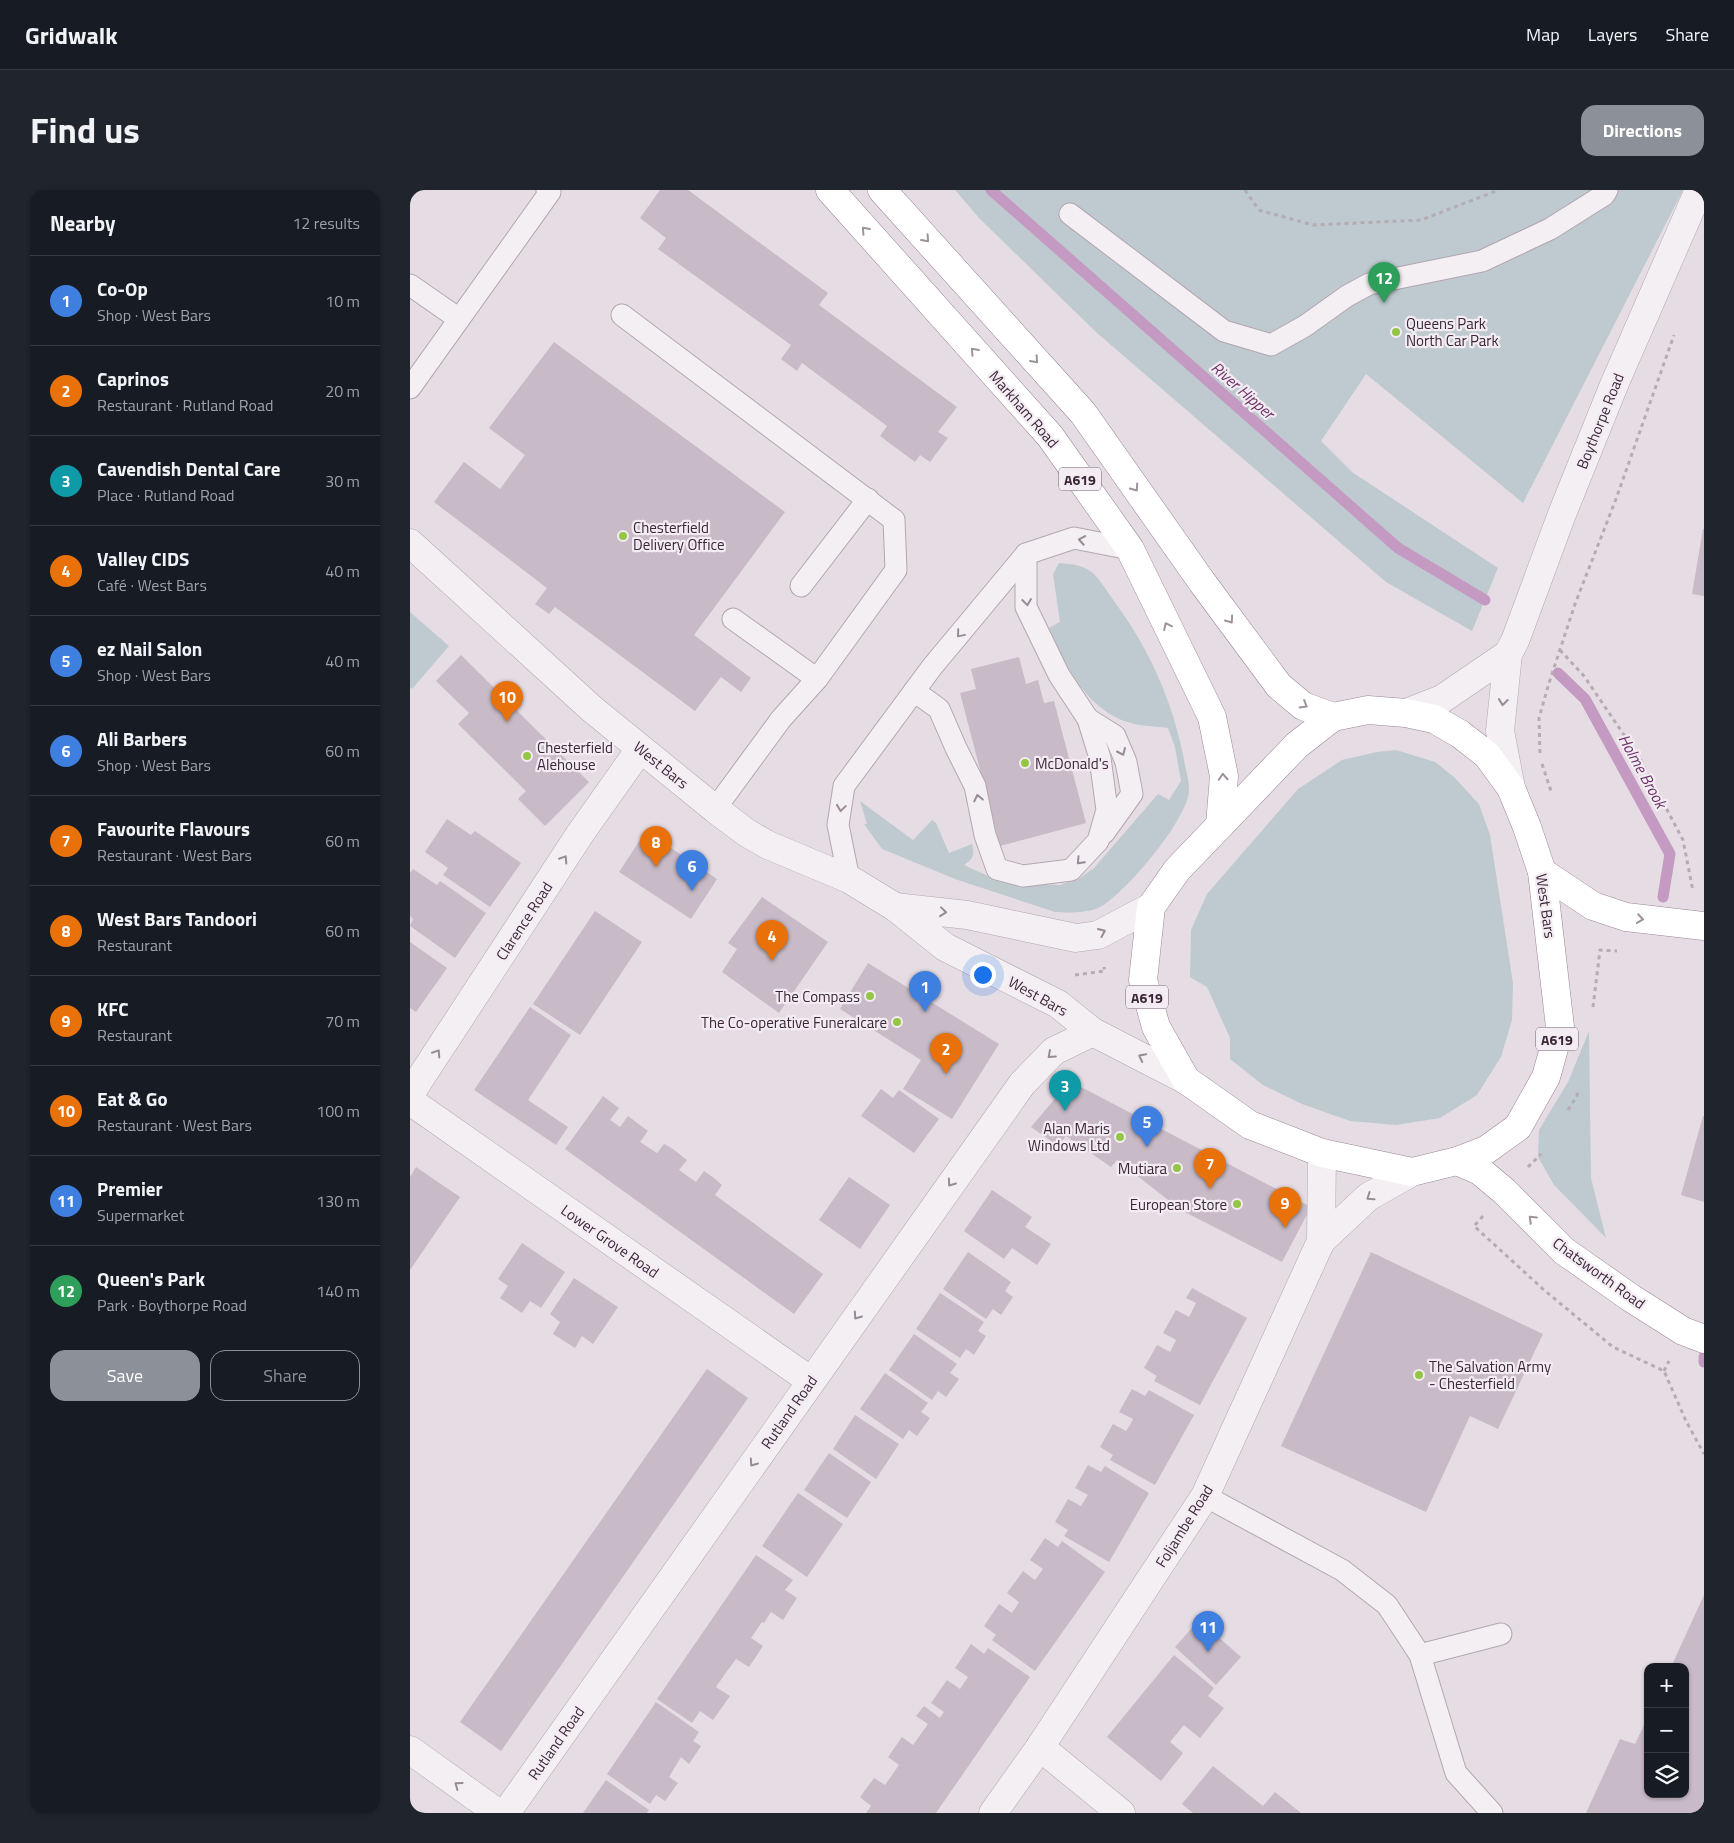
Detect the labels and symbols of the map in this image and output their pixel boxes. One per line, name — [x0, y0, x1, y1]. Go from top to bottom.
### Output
one-way arrow — [862, 227, 871, 236]
one-way arrow — [921, 234, 930, 243]
pin: 12 — [1368, 262, 1400, 303]
place label: Queens Park North Car Park — [1406, 312, 1499, 352]
marker: Queens Park North Car Park — [1390, 326, 1402, 338]
one-way arrow — [971, 348, 980, 357]
one-way arrow — [1029, 355, 1038, 364]
water label: River Hipper — [1206, 356, 1281, 426]
street label: Markham Road — [984, 365, 1064, 453]
street label: Boythorpe Road — [1570, 369, 1630, 473]
road number: A619 — [1059, 468, 1101, 490]
one-way arrow — [1129, 482, 1138, 492]
place label: Chesterfield Delivery Office — [633, 516, 725, 556]
marker: Chesterfield Delivery Office — [617, 530, 629, 542]
one-way arrow — [1078, 536, 1086, 546]
one-way arrow — [1021, 599, 1032, 607]
one-way arrow — [1224, 614, 1233, 624]
one-way arrow — [1163, 622, 1173, 631]
one-way arrow — [956, 628, 965, 637]
pin: 10 — [491, 681, 523, 722]
one-way arrow — [1298, 698, 1307, 708]
one-way arrow — [1498, 699, 1509, 707]
water label: Holme Brook — [1613, 730, 1674, 814]
place label: Chesterfield Alehouse — [537, 736, 613, 776]
street label: West Bars — [628, 736, 694, 794]
one-way arrow — [1115, 747, 1126, 756]
marker: Chesterfield Alehouse — [521, 750, 533, 762]
place label: McDonald's — [1035, 752, 1109, 775]
marker: McDonald's — [1019, 757, 1031, 769]
one-way arrow — [1217, 772, 1228, 780]
one-way arrow — [973, 794, 984, 803]
one-way arrow — [836, 804, 846, 813]
pin: 8 — [640, 826, 672, 867]
pin: 6 — [676, 850, 708, 891]
one-way arrow — [558, 855, 567, 864]
one-way arrow — [1077, 855, 1086, 864]
street label: West Bars — [1530, 872, 1562, 940]
street label: Clarence Road — [490, 877, 558, 965]
one-way arrow — [939, 907, 947, 918]
one-way arrow — [1636, 913, 1644, 924]
pin: 4 — [756, 920, 788, 961]
one-way arrow — [1097, 927, 1106, 938]
your location — [970, 962, 996, 988]
street label: West Bars — [1004, 970, 1072, 1022]
pin: 1 — [909, 971, 941, 1012]
place label: The Compass — [775, 985, 860, 1008]
road number: A619 — [1126, 986, 1168, 1009]
marker: The Compass — [864, 990, 876, 1002]
place label: The Co-operative Funeralcare — [701, 1011, 887, 1034]
marker: The Co-operative Funeralcare — [891, 1016, 903, 1028]
road number: A619 — [1536, 1028, 1578, 1051]
pin: 2 — [930, 1033, 962, 1074]
one-way arrow — [430, 1050, 440, 1059]
one-way arrow — [1047, 1050, 1056, 1059]
one-way arrow — [1139, 1053, 1148, 1063]
pin: 3 — [1049, 1070, 1081, 1111]
pin: 5 — [1131, 1106, 1163, 1147]
place label: Alan Maris Windows Ltd — [1028, 1117, 1110, 1157]
marker: Alan Maris Windows Ltd — [1114, 1131, 1126, 1143]
pin: 7 — [1194, 1148, 1226, 1189]
place label: Mutiara — [1118, 1157, 1167, 1180]
marker: Mutiara — [1171, 1162, 1183, 1174]
one-way arrow — [948, 1177, 957, 1187]
pin: 9 — [1269, 1187, 1301, 1228]
one-way arrow — [1366, 1191, 1376, 1200]
place label: European Store — [1130, 1193, 1227, 1216]
marker: European Store — [1231, 1198, 1243, 1210]
street label: Lower Grove Road — [556, 1199, 664, 1283]
one-way arrow — [1528, 1216, 1537, 1225]
street label: Chatsworth Road — [1548, 1232, 1650, 1314]
one-way arrow — [854, 1310, 863, 1320]
place label: The Salvation Army - Chesterfield — [1429, 1355, 1551, 1395]
marker: The Salvation Army - Chesterfield — [1413, 1369, 1425, 1381]
street label: Rutland Road — [755, 1371, 823, 1453]
one-way arrow — [750, 1457, 759, 1467]
street label: Foljambe Road — [1149, 1480, 1219, 1572]
pin: 11 — [1192, 1611, 1224, 1652]
street label: Rutland Road — [522, 1702, 590, 1784]
one-way arrow — [454, 1782, 464, 1791]

